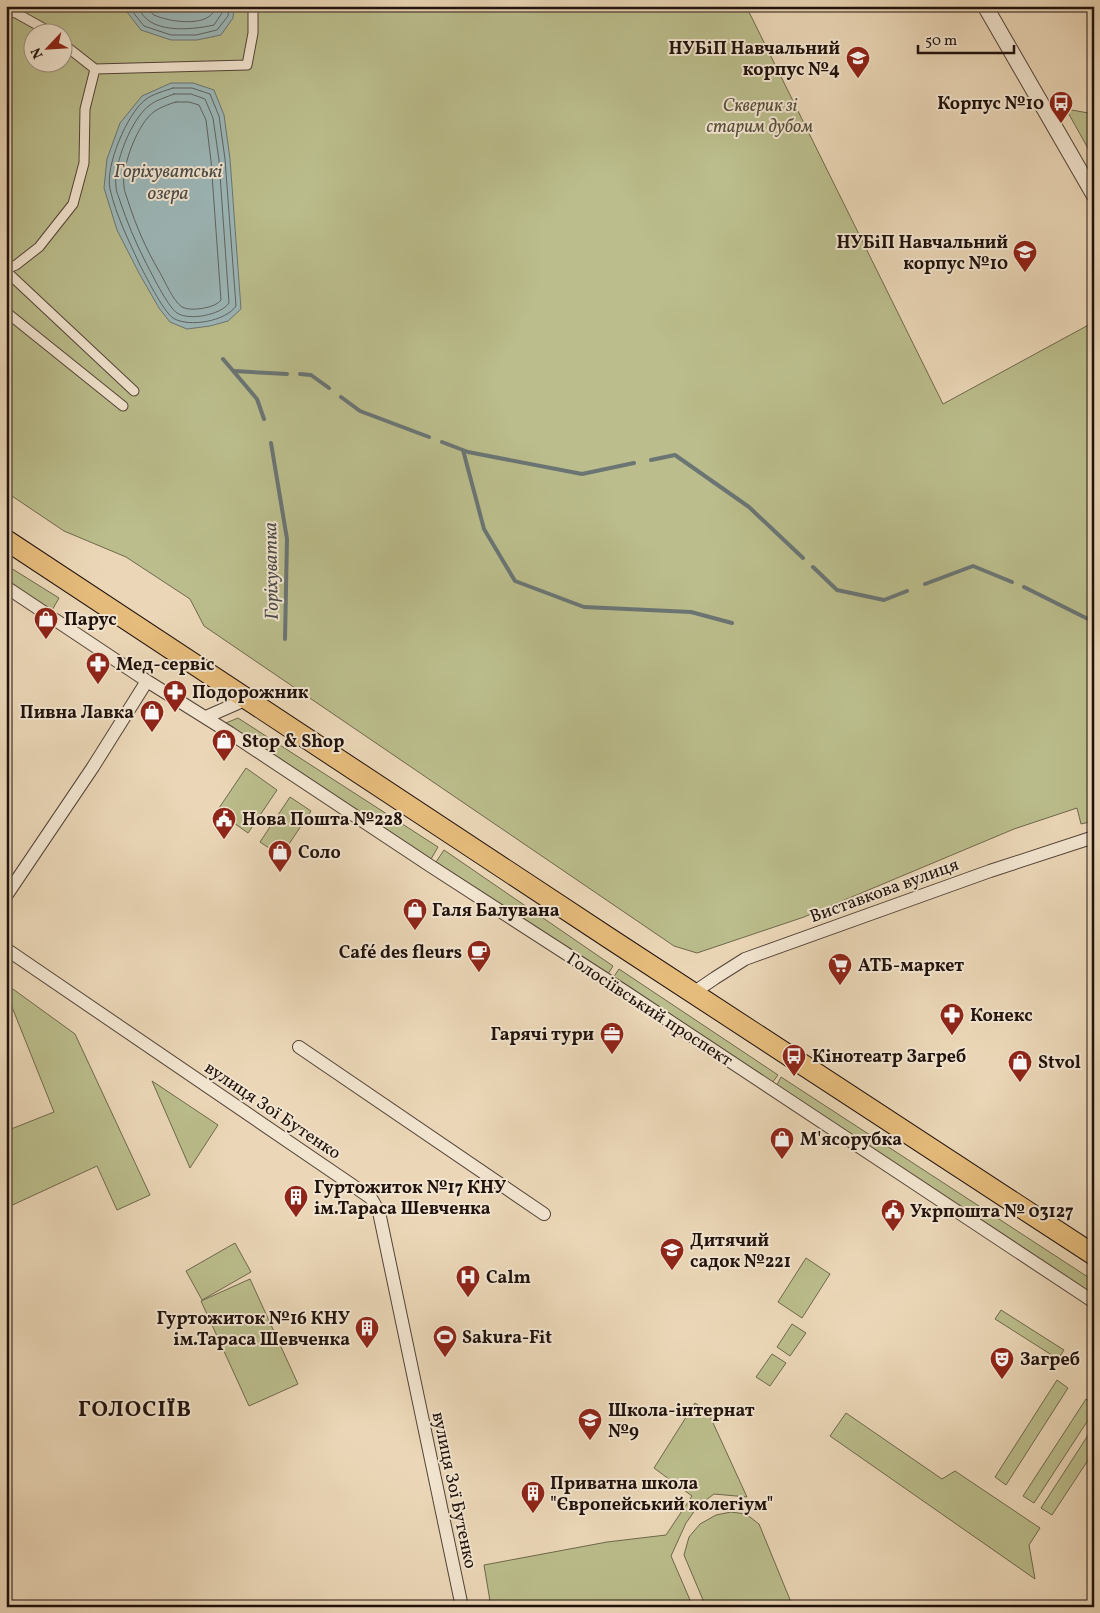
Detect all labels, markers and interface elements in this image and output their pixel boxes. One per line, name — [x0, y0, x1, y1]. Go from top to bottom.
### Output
north arrow — [22, 22, 72, 72]
scale bar — [918, 22, 1014, 54]
text: 50 m — [925, 31, 957, 52]
place label: НУБіП Навчальний корпус №4 — [668, 37, 840, 83]
text: N — [27, 44, 48, 61]
school or university icon: НУБіП Навчальний корпус №4 — [845, 45, 871, 79]
bus stop icon: Корпус №10 — [1048, 90, 1074, 124]
place label: Корпус №10 — [937, 92, 1044, 117]
park label: Скверик зі старим дубом — [707, 94, 813, 140]
water label: Горіхуватські озера — [114, 159, 222, 207]
place label: НУБіП Навчальний корпус №10 — [836, 231, 1008, 277]
school or university icon: НУБіП Навчальний корпус №10 — [1012, 239, 1038, 273]
water label: Горіхуватка — [258, 522, 286, 620]
shop icon: Парус — [33, 606, 59, 640]
place label: Парус — [64, 608, 117, 633]
pharmacy icon: Мед-сервіс — [85, 651, 111, 685]
place label: Мед-сервіс — [116, 653, 214, 678]
pharmacy icon: Подорожник — [162, 679, 188, 713]
place label: Подорожник — [192, 681, 309, 706]
shop icon: Пивна Лавка — [139, 699, 165, 733]
place label: Пивна Лавка — [20, 701, 134, 726]
shop icon: Stop & Shop — [211, 728, 237, 762]
place label: Stop & Shop — [242, 730, 344, 755]
public building icon: Нова Пошта №228 — [211, 806, 237, 840]
place label: Нова Пошта №228 — [242, 808, 403, 833]
shop icon: Соло — [267, 839, 293, 873]
place label: Соло — [298, 841, 341, 866]
street label: Виставкова вулиця — [806, 853, 963, 930]
shop icon: Галя Балувана — [402, 897, 428, 931]
place label: Галя Балувана — [432, 899, 560, 924]
cafe icon: Café des fleurs — [466, 939, 492, 973]
place label: Café des fleurs — [339, 941, 462, 966]
street label: Голосіївський проспект — [561, 947, 737, 1074]
supermarket icon: АТБ-маркет — [827, 952, 853, 986]
place label: АТБ-маркет — [858, 954, 964, 979]
pharmacy icon: Конекс — [939, 1002, 965, 1036]
place label: Конекс — [970, 1004, 1033, 1029]
office icon: Гарячі тури — [599, 1021, 625, 1055]
place label: Гарячі тури — [490, 1023, 594, 1048]
bus stop icon: Кінотеатр Загреб — [781, 1043, 807, 1077]
place label: Кінотеатр Загреб — [812, 1045, 966, 1070]
shop icon: Stvol — [1007, 1049, 1033, 1083]
place label: Stvol — [1038, 1051, 1081, 1076]
street label: вулиця Зої Бутенко — [199, 1056, 345, 1166]
shop icon: М'ясорубка — [769, 1126, 795, 1160]
place label: М'ясорубка — [800, 1128, 902, 1153]
place label: Гуртожиток №17 КНУ ім.Тараса Шевченка — [314, 1176, 506, 1222]
building icon: Гуртожиток №17 КНУ ім.Тараса Шевченка — [283, 1184, 309, 1218]
public building icon: Укрпошта № 03127 — [880, 1198, 906, 1232]
place label: Укрпошта № 03127 — [910, 1200, 1074, 1225]
place label: Дитячий садок №221 — [690, 1229, 791, 1275]
school or university icon: Дитячий садок №221 — [659, 1237, 685, 1271]
hospital icon: Calm — [455, 1264, 481, 1298]
place label: Calm — [486, 1266, 531, 1291]
place label: Гуртожиток №16 КНУ ім.Тараса Шевченка — [156, 1307, 350, 1353]
building icon: Гуртожиток №16 КНУ ім.Тараса Шевченка — [354, 1315, 380, 1349]
sports icon: Sakura-Fit — [432, 1324, 458, 1358]
place label: Sakura-Fit — [462, 1326, 552, 1351]
theatre icon: Загреб — [989, 1346, 1015, 1380]
place label: Загреб — [1020, 1348, 1080, 1373]
district label: ГОЛОСІЇВ — [78, 1395, 192, 1426]
place label: Школа-інтернат №9 — [608, 1399, 755, 1445]
school or university icon: Школа-інтернат №9 — [577, 1407, 603, 1441]
street label: вулиця Зої Бутенко — [425, 1410, 482, 1571]
place label: Приватна школа "Європейський колегіум" — [550, 1472, 773, 1518]
building icon: Приватна школа "Європейський колегіум" — [520, 1480, 546, 1514]

